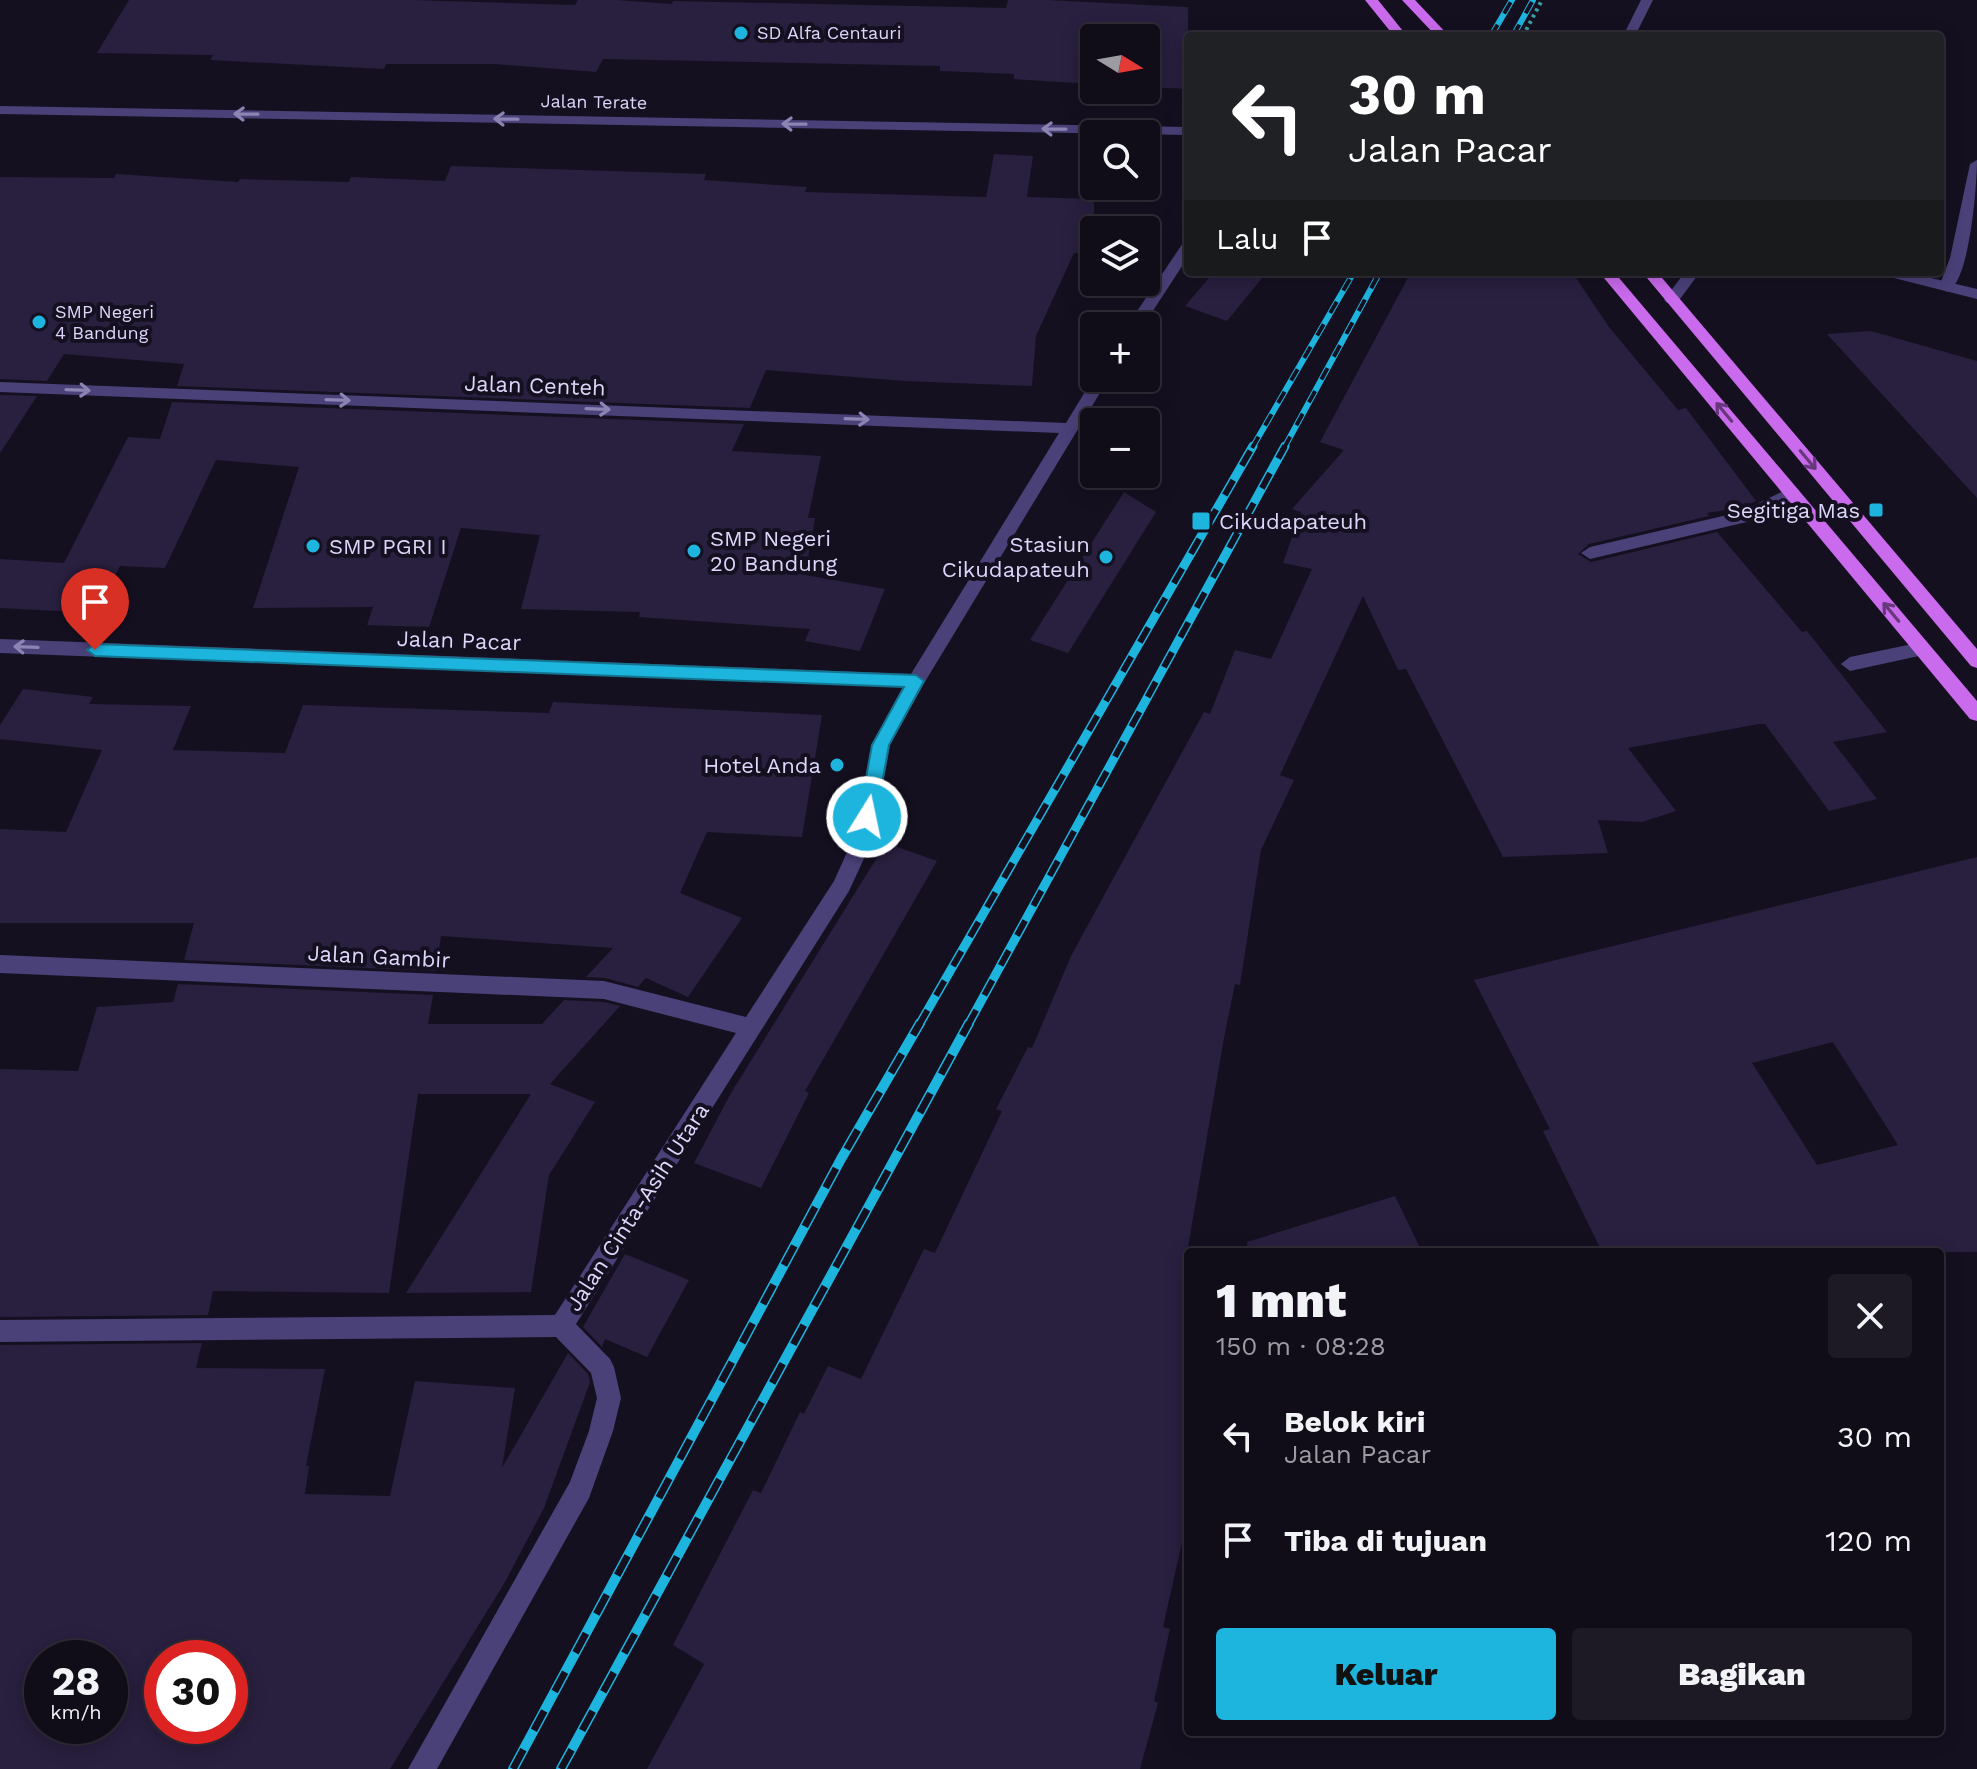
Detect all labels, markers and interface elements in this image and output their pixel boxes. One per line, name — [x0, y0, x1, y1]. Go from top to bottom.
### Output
place label: SD Alfa Centauri — [757, 22, 902, 43]
marker: SD Alfa Centauri — [732, 24, 750, 42]
north arrow — [1080, 24, 1160, 104]
map controls — [1080, 24, 1160, 488]
text: 30 m — [1348, 62, 1486, 128]
icon: left — [1216, 64, 1320, 168]
street label: Jalan Terate — [540, 90, 648, 113]
one-way arrow — [233, 106, 260, 122]
one-way arrow — [493, 111, 520, 126]
one-way arrow — [781, 116, 808, 132]
button: search — [1080, 120, 1160, 200]
one-way arrow — [1041, 121, 1068, 136]
text: Jalan Pacar — [1348, 129, 1552, 171]
button: layers — [1080, 216, 1160, 296]
icon: arrive — [1295, 216, 1339, 260]
text: Lalu — [1216, 221, 1279, 256]
place label: SMP Negeri 4 Bandung — [55, 301, 154, 343]
button: + — [1080, 312, 1160, 392]
marker: SMP Negeri 4 Bandung — [30, 313, 48, 331]
street label: Jalan Centeh — [464, 371, 606, 400]
one-way arrow — [64, 383, 91, 398]
one-way arrow — [324, 392, 351, 407]
one-way arrow — [584, 402, 611, 417]
one-way arrow — [1715, 403, 1733, 423]
button: − — [1080, 408, 1160, 488]
one-way arrow — [843, 412, 870, 427]
one-way arrow — [1799, 449, 1817, 470]
place label: Segitiga Mas — [1727, 498, 1860, 523]
marker: Segitiga Mas — [1867, 501, 1885, 519]
place label: Cikudapateuh — [1219, 509, 1367, 534]
marker: Cikudapateuh — [1190, 510, 1212, 532]
place label: SMP Negeri 20 Bandung — [710, 526, 837, 576]
place label: Stasiun Cikudapateuh — [942, 532, 1090, 582]
place label: SMP PGRI I — [329, 534, 447, 559]
marker: SMP PGRI I — [304, 537, 322, 555]
marker: SMP Negeri 20 Bandung — [685, 542, 703, 560]
marker: Stasiun Cikudapateuh — [1097, 548, 1115, 566]
pin — [61, 568, 129, 650]
icon: arrive — [73, 580, 117, 624]
one-way arrow — [1882, 602, 1900, 623]
street label: Jalan Pacar — [396, 626, 522, 655]
one-way arrow — [13, 639, 40, 654]
place label: Hotel Anda — [703, 753, 821, 778]
marker: Hotel Anda — [828, 756, 846, 774]
position arrow — [825, 775, 909, 859]
street label: Jalan Gambir — [307, 940, 451, 973]
street label: Jalan Cinta-Asih Utara — [561, 1099, 714, 1316]
text: 1 mnt — [1216, 1272, 1346, 1329]
button: close — [1828, 1274, 1912, 1358]
text: 150 m · 08:28 — [1216, 1331, 1386, 1361]
text: Belok kiri — [1284, 1404, 1426, 1439]
icon: left — [1216, 1414, 1260, 1458]
text: 30 m — [1837, 1419, 1912, 1454]
text: Jalan Pacar — [1284, 1439, 1431, 1469]
icon: arrive — [1216, 1518, 1260, 1562]
text: Tiba di tujuan — [1284, 1523, 1487, 1558]
text: 120 m — [1825, 1523, 1912, 1558]
button: Keluar — [1216, 1628, 1556, 1720]
button: Bagikan — [1572, 1628, 1912, 1720]
speed limit sign: 30 — [144, 1640, 248, 1744]
text: 28 — [52, 1658, 100, 1705]
text: km/h — [50, 1700, 102, 1724]

